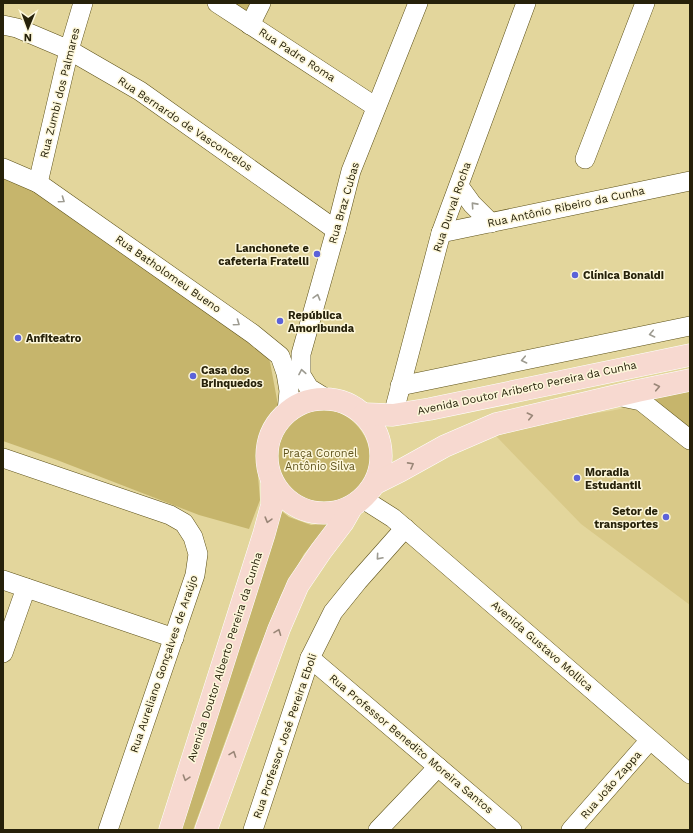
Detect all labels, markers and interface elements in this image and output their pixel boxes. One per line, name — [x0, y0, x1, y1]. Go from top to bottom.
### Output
north arrow — [8, 8, 48, 48]
street label: Rua Padre Roma — [256, 25, 338, 85]
street label: Rua Zumbi dos Palmares — [38, 26, 83, 159]
text: N — [24, 31, 32, 44]
street label: Rua Bernardo de Vasconcelos — [115, 74, 255, 174]
street label: Rua Braz Cubas — [326, 160, 362, 245]
street label: Rua Durval Rocha — [430, 160, 474, 254]
street label: Rua Antônio Ribeiro da Cunha — [486, 184, 646, 230]
one-way arrow — [57, 195, 64, 202]
one-way arrow — [471, 202, 479, 210]
street label: Rua Batholomeu Bueno — [113, 233, 223, 315]
place label: Lanchonete e cafeteria Fratelli — [218, 242, 309, 268]
marker: Lanchonete e cafeteria Fratelli — [312, 249, 322, 259]
place label: Clínica Bonaldi — [583, 269, 664, 282]
marker: Clínica Bonaldi — [570, 270, 580, 280]
one-way arrow — [312, 293, 321, 300]
place label: República Amoribunda — [288, 309, 355, 335]
marker: República Amoribunda — [275, 316, 285, 326]
one-way arrow — [233, 318, 240, 326]
one-way arrow — [649, 329, 655, 338]
place label: Anfiteatro — [26, 332, 82, 345]
marker: Anfiteatro — [13, 333, 23, 343]
one-way arrow — [521, 356, 528, 364]
street label: Avenida Doutor Ariberto Pereira da Cunha — [416, 358, 638, 418]
place label: Casa dos Brinquedos — [201, 364, 263, 390]
one-way arrow — [298, 369, 307, 375]
marker: Casa dos Brinquedos — [188, 371, 198, 381]
one-way arrow — [654, 384, 660, 392]
one-way arrow — [527, 413, 534, 421]
park label: Praça Coronel Antônio Silva — [283, 447, 358, 473]
one-way arrow — [407, 463, 414, 470]
place label: Moradia Estudantil — [585, 466, 641, 492]
marker: Moradia Estudantil — [572, 473, 582, 483]
place label: Setor de transportes — [594, 505, 658, 531]
marker: Setor de transportes — [661, 512, 671, 522]
one-way arrow — [264, 516, 273, 523]
street label: Avenida Doutor Alberto Pereira da Cunha — [185, 550, 265, 764]
one-way arrow — [377, 553, 384, 560]
street label: Rua Aureliano Gonçalves de Araújo — [127, 574, 201, 754]
street label: Avenida Gustavo Mollica — [488, 598, 596, 694]
one-way arrow — [273, 628, 281, 635]
street label: Rua Professor José Pereira Eboli — [251, 652, 319, 820]
street label: Rua Professor Benedito Moreira Santos — [326, 672, 496, 817]
street label: Rua João Zappa — [578, 748, 644, 822]
one-way arrow — [229, 750, 237, 757]
one-way arrow — [182, 774, 191, 781]

